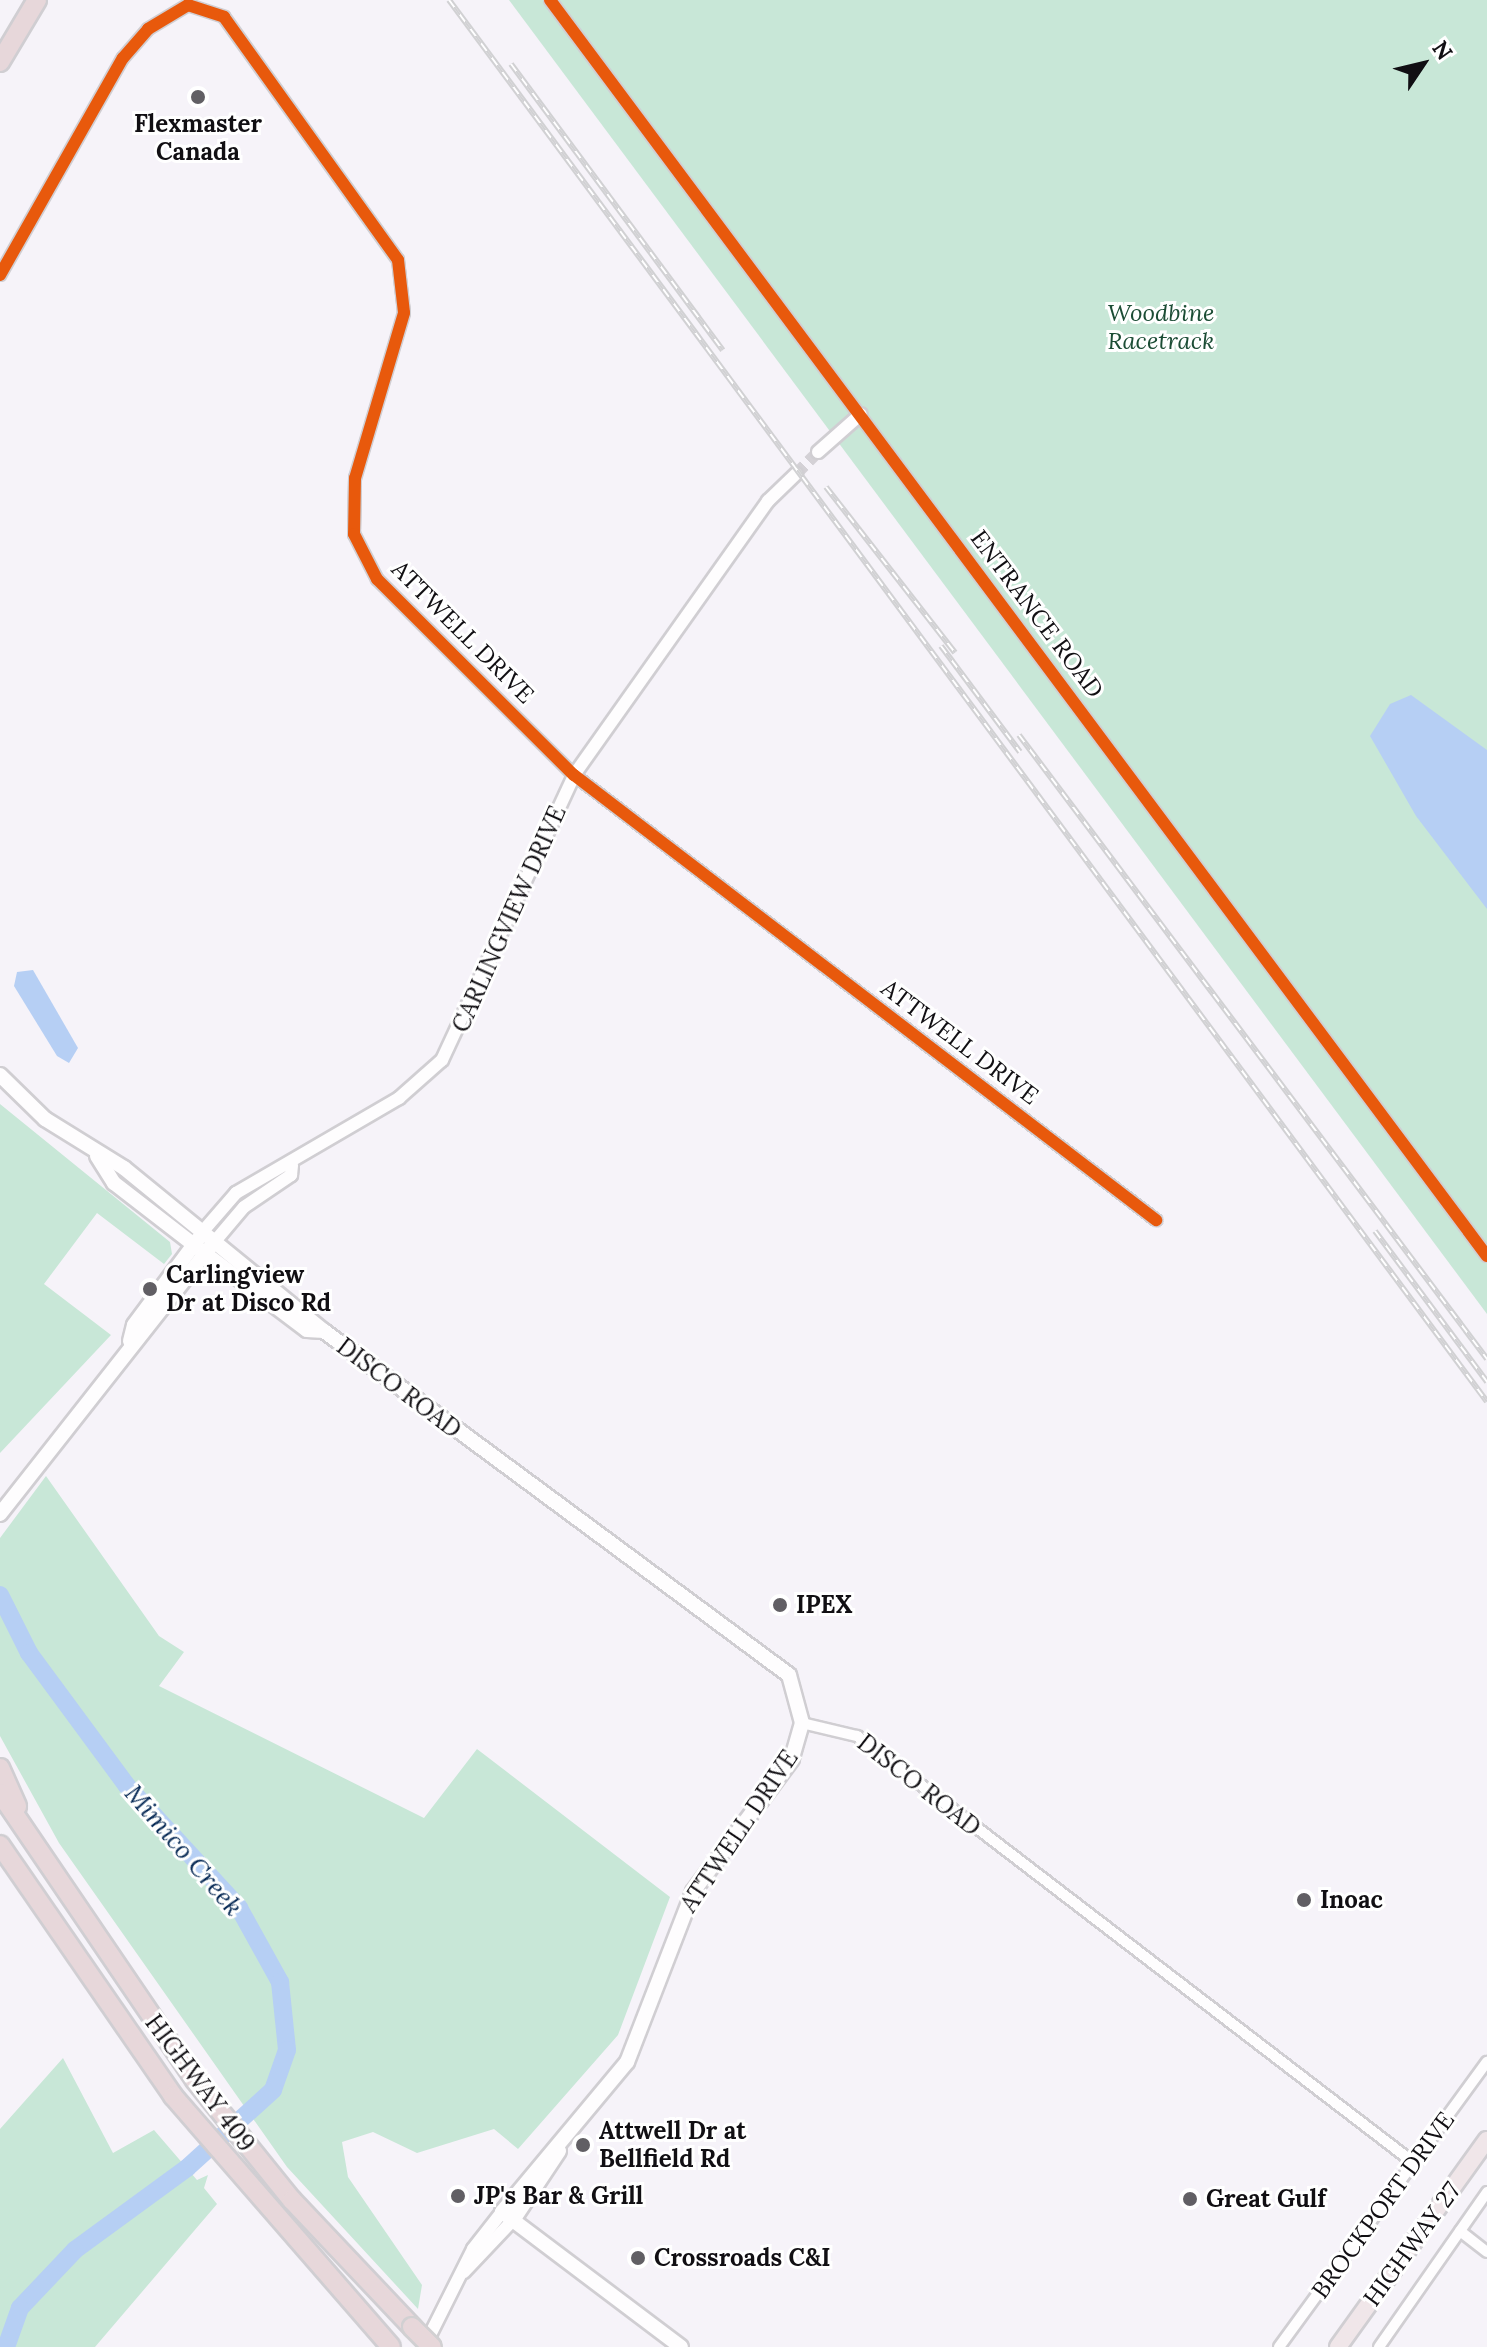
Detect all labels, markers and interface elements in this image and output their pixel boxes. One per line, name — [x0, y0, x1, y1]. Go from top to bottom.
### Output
north arrow — [1383, 24, 1463, 104]
text: N — [1426, 35, 1459, 65]
marker: Flexmaster Canada — [189, 88, 207, 106]
place label: Flexmaster Canada — [134, 110, 262, 166]
park label: Woodbine Racetrack — [1107, 299, 1215, 355]
street label: ENTRANCE ROAD — [964, 524, 1110, 704]
street label: ATTWELL DRIVE — [386, 555, 540, 709]
street label: CARLINGVIEW DRIVE — [446, 801, 572, 1037]
street label: ATTWELL DRIVE — [876, 974, 1044, 1110]
place label: Carlingview Dr at Disco Rd — [166, 1261, 331, 1317]
marker: Carlingview Dr at Disco Rd — [141, 1280, 159, 1298]
street label: DISCO ROAD — [331, 1332, 467, 1444]
place label: IPEX — [796, 1591, 852, 1619]
marker: IPEX — [771, 1596, 789, 1614]
street label: DISCO ROAD — [852, 1728, 986, 1842]
street label: ATTWELL DRIVE — [674, 1744, 804, 1918]
water label: Mimico Creek — [119, 1778, 249, 1922]
place label: Inoac — [1320, 1886, 1383, 1914]
marker: Inoac — [1295, 1891, 1313, 1909]
street label: HIGHWAY 409 — [139, 2009, 261, 2157]
street label: BROCKPORT DRIVE — [1306, 2106, 1460, 2304]
place label: Attwell Dr at Bellfield Rd — [599, 2117, 746, 2173]
marker: Attwell Dr at Bellfield Rd — [574, 2136, 592, 2154]
street label: HIGHWAY 27 — [1357, 2176, 1467, 2312]
place label: JP's Bar & Grill — [474, 2182, 643, 2210]
place label: Great Gulf — [1206, 2185, 1326, 2213]
marker: JP's Bar & Grill — [449, 2187, 467, 2205]
marker: Great Gulf — [1181, 2190, 1199, 2208]
place label: Crossroads C&I — [654, 2244, 831, 2272]
marker: Crossroads C&I — [629, 2249, 647, 2267]

